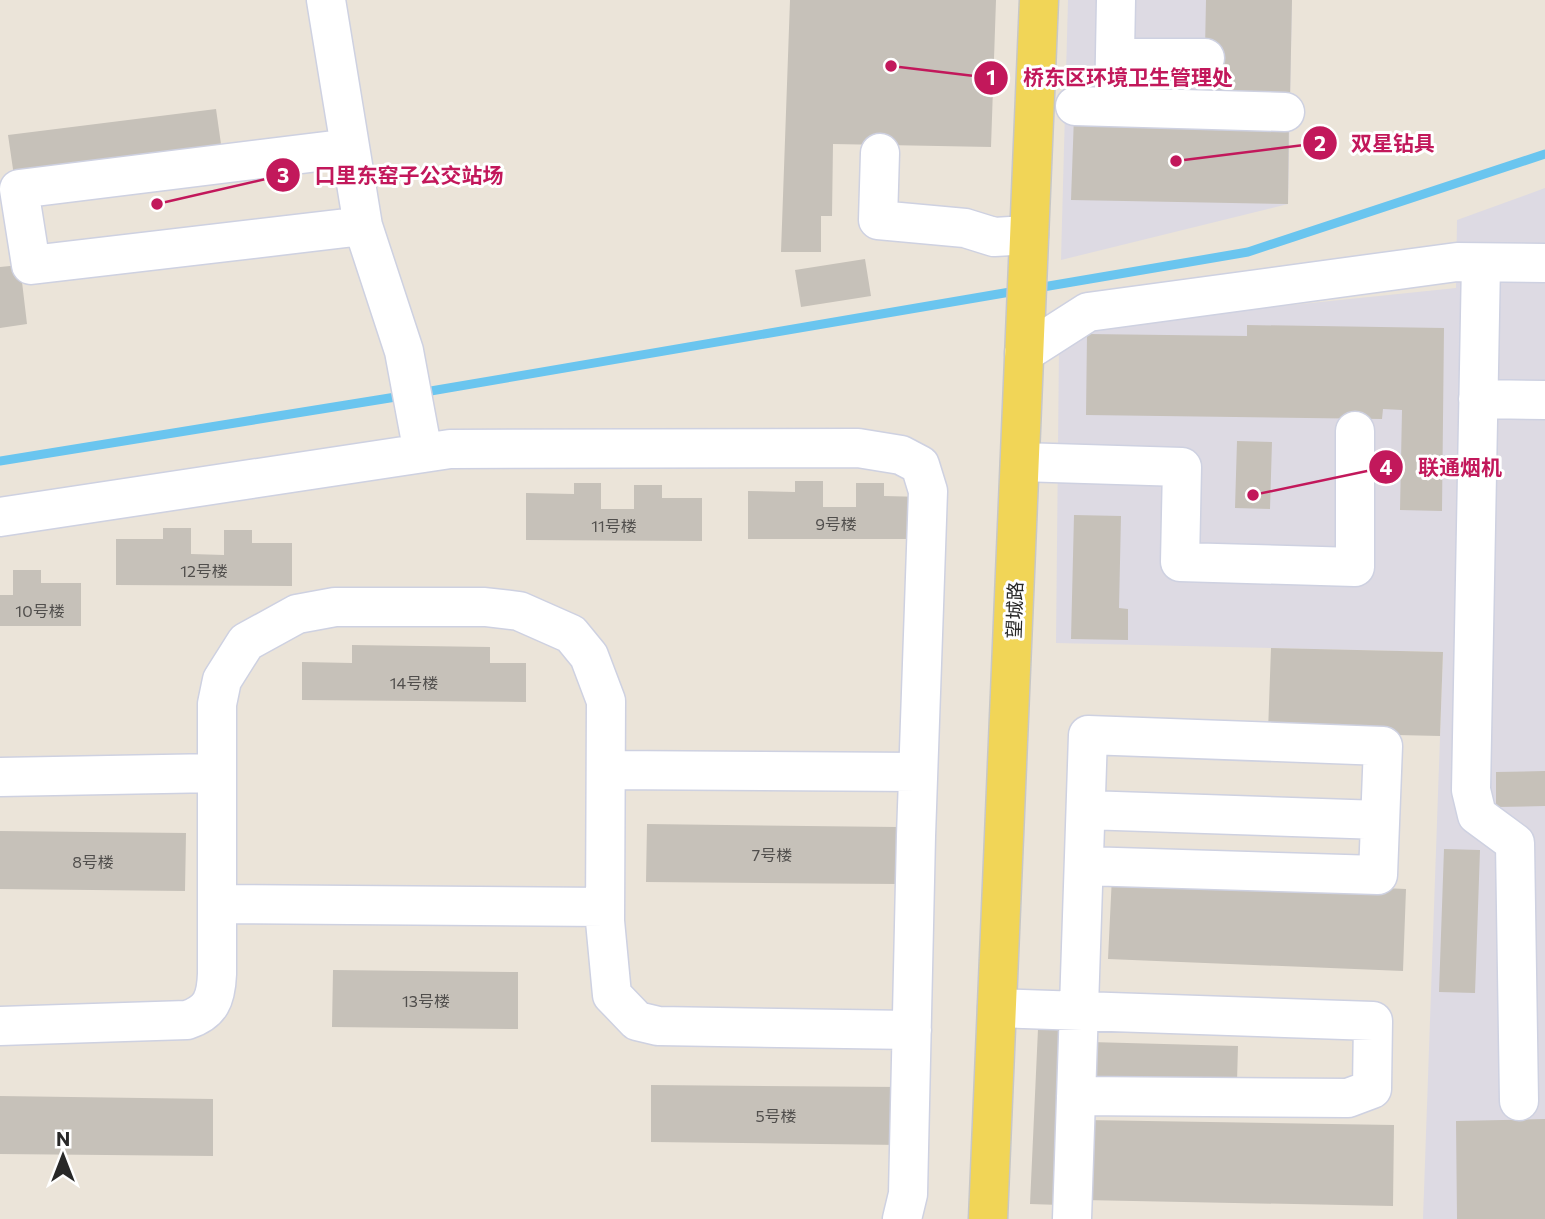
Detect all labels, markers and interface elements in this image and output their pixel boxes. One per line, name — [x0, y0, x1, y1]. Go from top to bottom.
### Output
callout: 桥东区环境卫生管理处 — [974, 57, 1247, 99]
text: 1 — [986, 64, 996, 89]
text: 桥东区环境卫生管理处 — [1023, 64, 1233, 89]
callout: 双星钻具 — [1302, 122, 1449, 164]
text: 2 — [1314, 130, 1326, 155]
text: 双星钻具 — [1351, 130, 1435, 155]
callout: 口里东窑子公交站场 — [266, 154, 518, 196]
text: 3 — [277, 162, 289, 187]
text: 口里东窑子公交站场 — [315, 162, 504, 187]
callout: 联通烟机 — [1369, 446, 1516, 488]
text: 4 — [1380, 454, 1393, 479]
text: 联通烟机 — [1418, 454, 1502, 479]
house number: 9号楼 — [815, 514, 857, 533]
house number: 11号楼 — [591, 516, 637, 535]
house number: 12号楼 — [180, 561, 228, 580]
street label: 望城路 — [1002, 581, 1026, 639]
house number: 10号楼 — [15, 601, 65, 620]
house number: 14号楼 — [390, 673, 438, 692]
house number: 7号楼 — [752, 845, 792, 864]
house number: 8号楼 — [72, 852, 114, 871]
house number: 13号楼 — [402, 991, 450, 1010]
house number: 5号楼 — [755, 1106, 797, 1125]
north arrow — [28, 1121, 98, 1191]
text: N — [56, 1127, 70, 1150]

